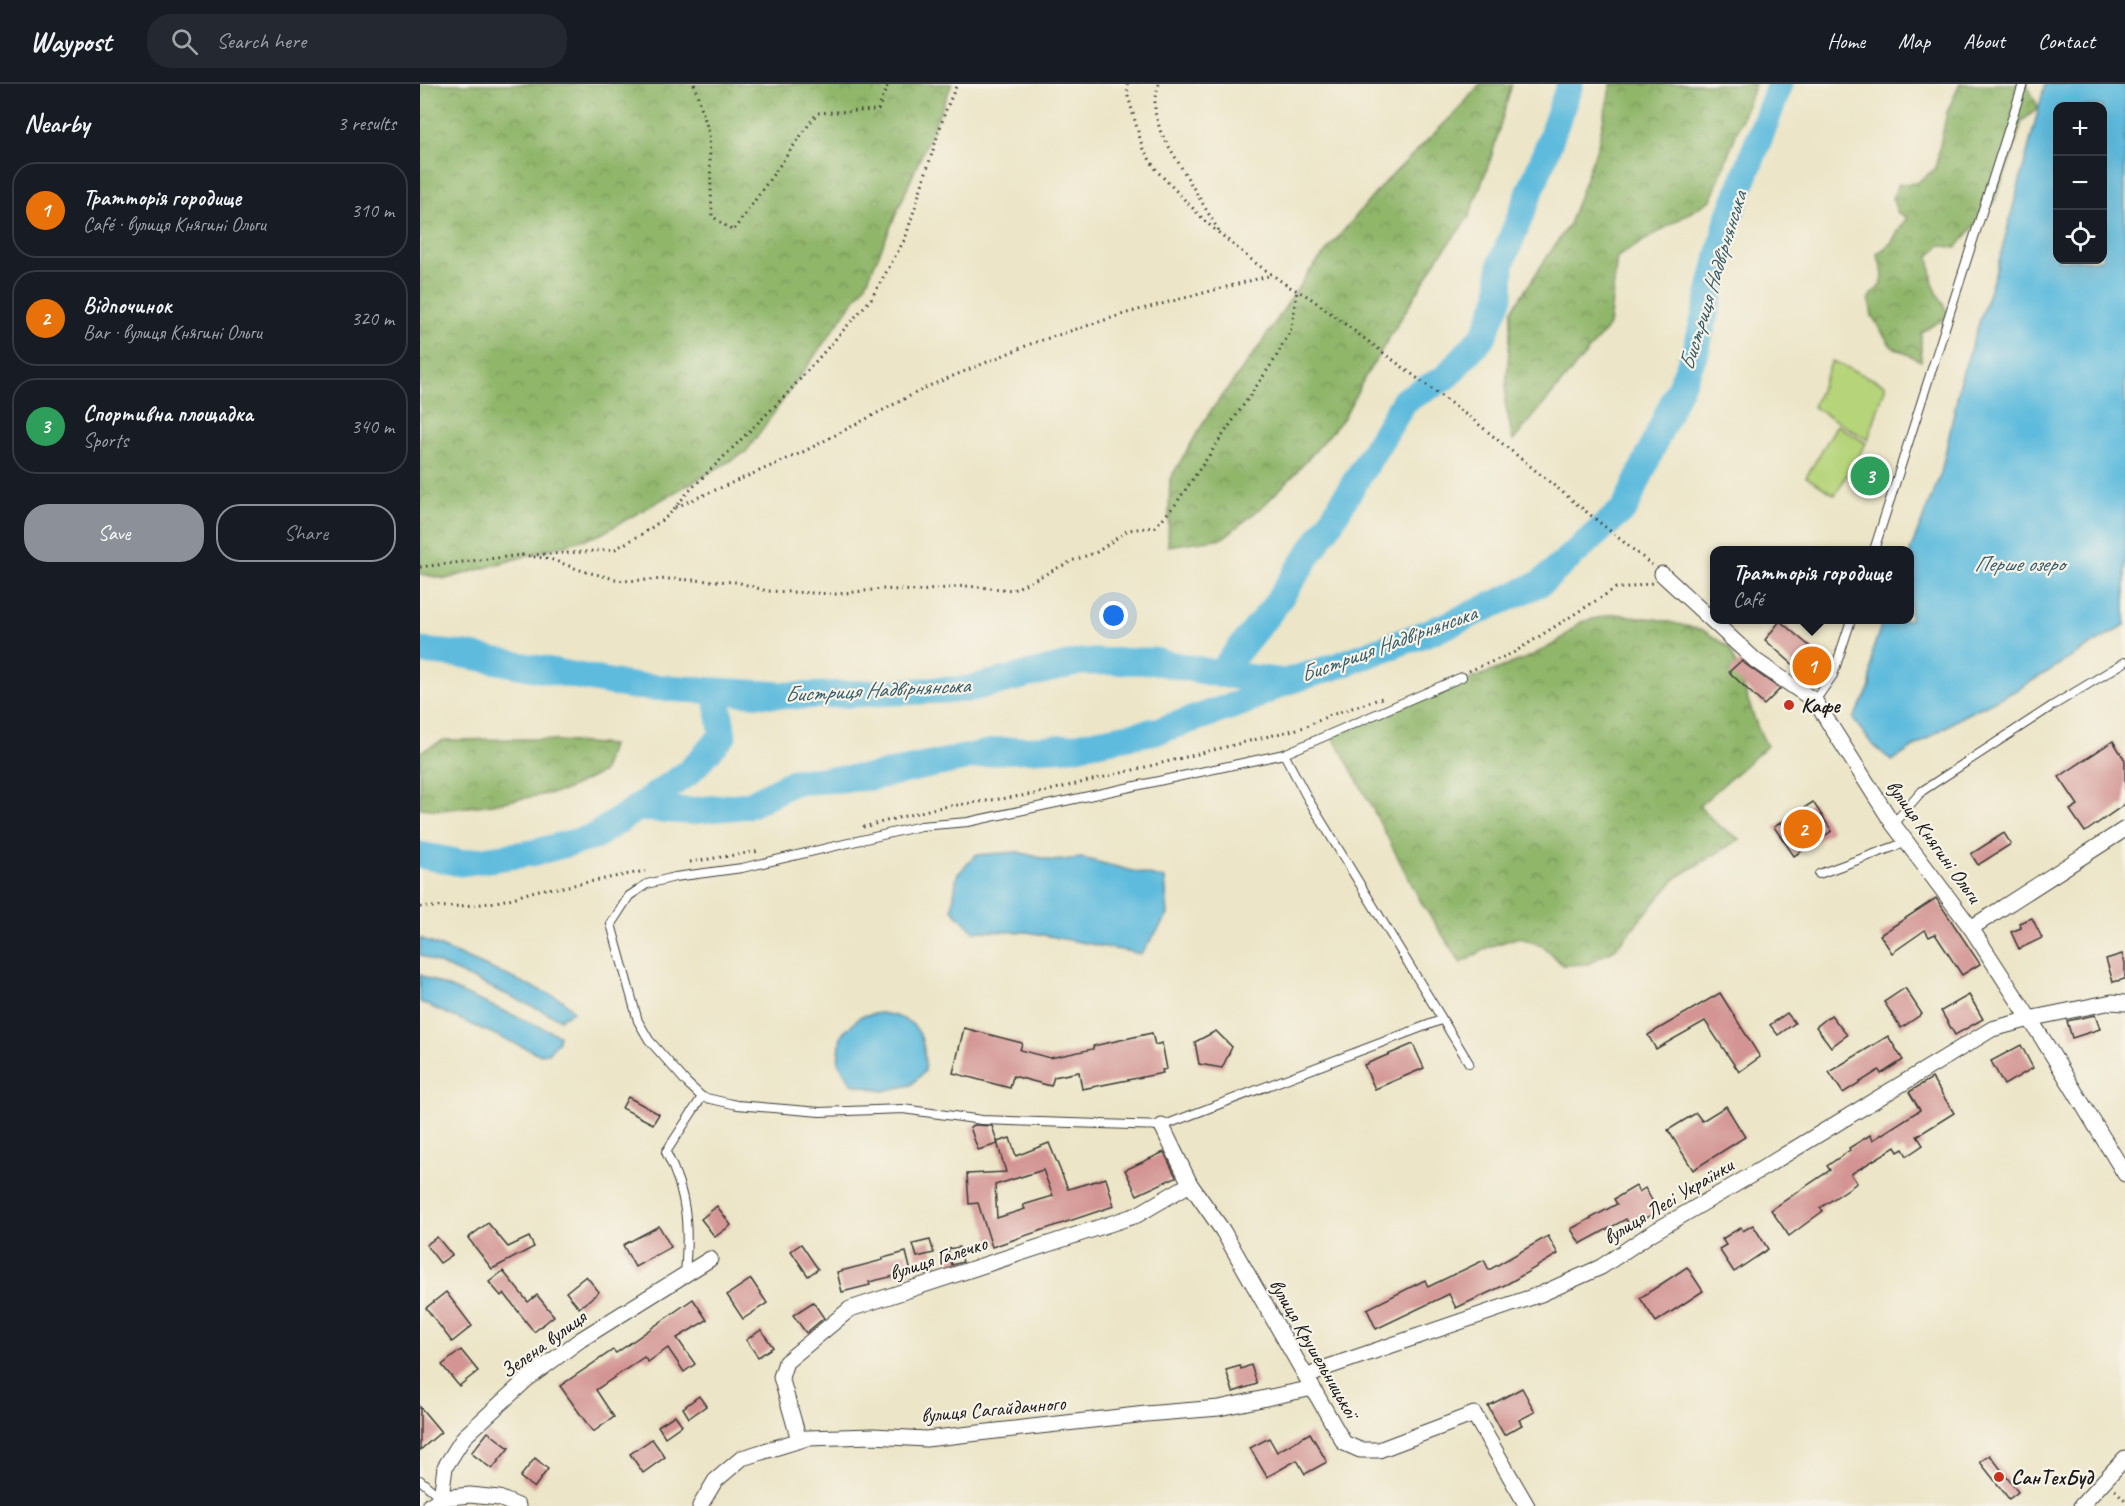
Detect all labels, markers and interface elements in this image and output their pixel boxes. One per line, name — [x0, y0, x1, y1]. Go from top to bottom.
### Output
search box — [147, 14, 567, 68]
text: Waypost — [30, 24, 111, 59]
icon: search — [168, 25, 201, 58]
text: Search here — [216, 27, 306, 55]
text: Home — [1827, 28, 1865, 54]
text: Map — [1898, 28, 1930, 54]
text: About — [1963, 28, 2005, 54]
text: Contact — [2038, 28, 2095, 54]
map controls — [2053, 102, 2107, 264]
button: + — [2053, 102, 2107, 156]
text: Nearby — [24, 107, 89, 140]
text: 3 results — [337, 111, 396, 136]
button: − — [2053, 156, 2107, 210]
text: Тратторія городище — [83, 184, 241, 212]
water label: Бистриця Надвірнянська — [1673, 186, 1754, 374]
text: 1 — [41, 198, 50, 223]
text: 310 m — [351, 198, 394, 223]
button: locate — [2053, 210, 2107, 264]
text: Café · вулиця Княгині Ольги — [83, 212, 266, 237]
text: Відпочинок — [83, 292, 172, 320]
text: 2 — [41, 306, 50, 331]
text: 320 m — [351, 306, 394, 331]
text: Bar · вулиця Княгині Ольги — [83, 320, 262, 345]
text: Спортивна площадка — [83, 400, 253, 428]
text: 3 — [41, 414, 50, 439]
text: 340 m — [351, 414, 394, 439]
text: Sports — [83, 428, 128, 453]
pin: 3 — [1850, 454, 1890, 498]
button: Save — [24, 504, 204, 562]
button: Share — [216, 504, 396, 562]
popup — [1710, 546, 1914, 624]
water label: Перше озеро — [1974, 550, 2068, 578]
text: Тратторія городище — [1733, 559, 1891, 587]
text: Café — [1733, 587, 1763, 612]
water label: Бистриця Надвірнянська — [1296, 598, 1482, 689]
your location — [1099, 601, 1128, 630]
pin: 1 — [1792, 644, 1832, 688]
water label: Бистриця Надвірнянська — [784, 671, 972, 709]
place label: Кафе — [1801, 692, 1841, 718]
marker: Кафе — [1782, 698, 1796, 712]
street label: вулиця Княгині Ольги — [1881, 774, 1988, 909]
pin: 2 — [1784, 806, 1822, 852]
street label: вулиця Лесі Українки — [1598, 1151, 1739, 1250]
street label: вулиця Галечко — [886, 1229, 992, 1286]
street label: вулиця Крушельницької — [1264, 1274, 1366, 1426]
street label: Зелена вулиця — [495, 1303, 592, 1384]
street label: вулиця Сагайдачного — [920, 1390, 1068, 1428]
place label: СанТехБуд — [2011, 1464, 2095, 1490]
marker: СанТехБуд — [1992, 1470, 2006, 1484]

